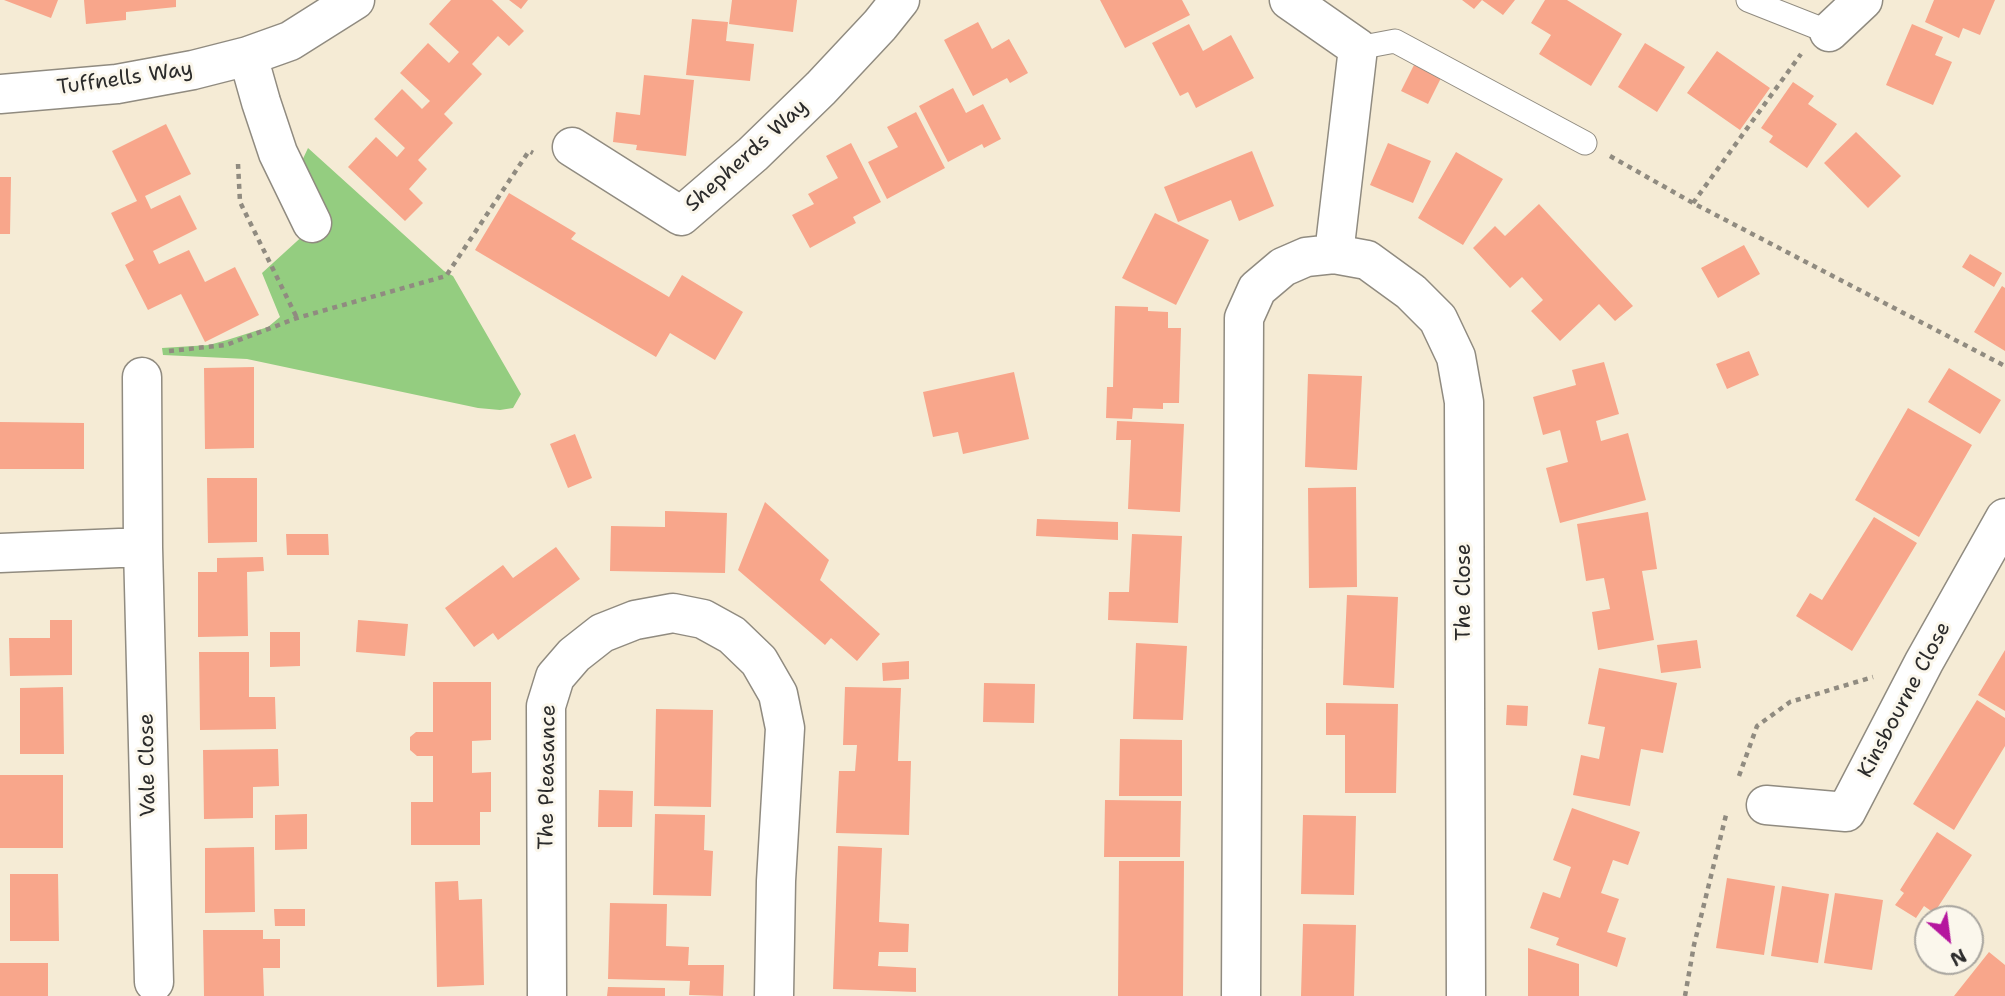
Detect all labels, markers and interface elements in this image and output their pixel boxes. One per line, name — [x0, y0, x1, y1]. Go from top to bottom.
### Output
street label: Tuffnells Way — [56, 57, 194, 101]
street label: Shepherds Way — [681, 94, 813, 218]
street label: The Close — [1452, 543, 1478, 641]
street label: Kinsbourne Close — [1853, 618, 1957, 782]
street label: The Pleasance — [534, 704, 562, 850]
street label: Vale Close — [134, 713, 162, 817]
north arrow — [1914, 905, 1984, 975]
text: N — [1946, 943, 1971, 972]

